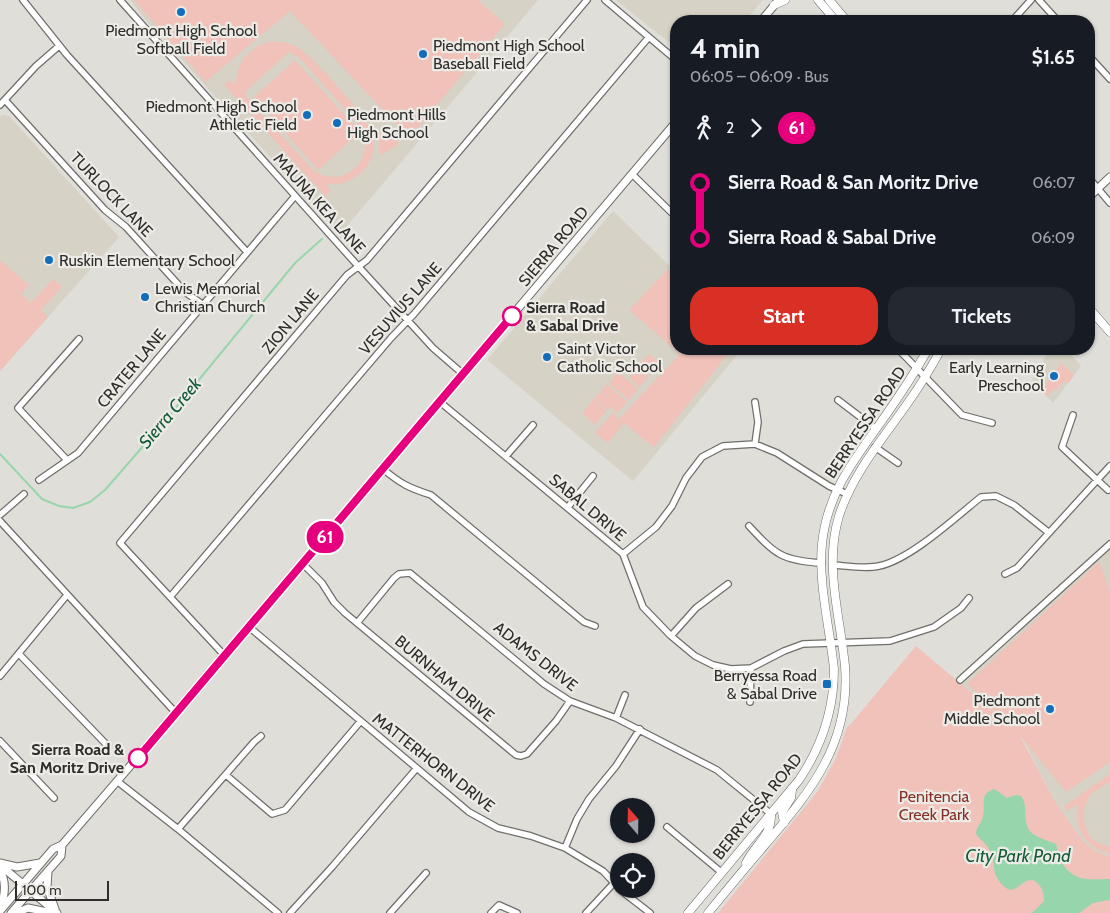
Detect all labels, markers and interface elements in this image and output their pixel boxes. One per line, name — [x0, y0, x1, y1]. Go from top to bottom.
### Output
marker: Piedmont High School Softball Field — [175, 6, 187, 18]
place label: Piedmont High School Softball Field — [105, 21, 257, 58]
text: 4 min — [690, 31, 760, 65]
place label: Piedmont High School Baseball Field — [433, 36, 585, 73]
text: $1.65 — [1032, 46, 1075, 69]
marker: Piedmont High School Baseball Field — [417, 48, 429, 60]
text: 06:05 – 06:09 · Bus — [690, 67, 829, 86]
place label: Piedmont High School Athletic Field — [145, 97, 297, 134]
place label: Piedmont Hills High School — [347, 105, 446, 142]
marker: Piedmont High School Athletic Field — [301, 109, 313, 121]
icon: walk — [690, 114, 718, 142]
icon: forward — [742, 114, 770, 142]
marker: Piedmont Hills High School — [331, 117, 343, 129]
text: 61 — [788, 117, 805, 139]
text: 2 — [726, 118, 734, 137]
street label: TURLOCK LANE — [67, 148, 157, 241]
street label: MAUNA KEA LANE — [270, 149, 370, 257]
text: Sierra Road & San Moritz Drive — [728, 171, 978, 194]
text: 06:07 — [1032, 173, 1075, 192]
street label: SIERRA ROAD — [515, 203, 592, 290]
text: Sierra Road & Sabal Drive — [728, 226, 936, 249]
text: 06:09 — [1031, 228, 1075, 247]
place label: Ruskin Elementary School — [59, 251, 235, 270]
marker: Ruskin Elementary School — [43, 254, 55, 266]
street label: VESUVIUS LANE — [355, 258, 446, 358]
place label: Lewis Memorial Christian Church — [155, 279, 265, 316]
street label: ZION LANE — [258, 285, 323, 357]
button: Start — [690, 287, 878, 345]
button: Tickets — [888, 287, 1075, 345]
marker: Lewis Memorial Christian Church — [139, 291, 151, 303]
place label: Sierra Road & Sabal Drive — [526, 298, 618, 335]
marker: Sierra Road & Sabal Drive — [502, 306, 522, 326]
street label: CRATER LANE — [93, 325, 170, 412]
place label: Saint Victor Catholic School — [557, 339, 662, 376]
marker: Saint Victor Catholic School — [541, 351, 553, 363]
place label: Early Learning Preschool — [949, 358, 1045, 395]
street label: BERRYESSA ROAD — [821, 363, 910, 482]
marker: Early Learning Preschool — [1048, 370, 1060, 382]
water label: Sierra Creek — [134, 372, 207, 453]
street label: SABAL DRIVE — [545, 470, 630, 545]
line badge: 61 — [302, 521, 348, 553]
text: 61 — [317, 526, 333, 548]
street label: ADAMS DRIVE — [490, 618, 581, 695]
street label: BURNHAM DRIVE — [391, 631, 498, 726]
place label: Berryessa Road & Sabal Drive — [714, 666, 817, 703]
marker: Berryessa Road & Sabal Drive — [821, 678, 833, 690]
place label: Piedmont Middle School — [944, 691, 1041, 728]
marker: Piedmont Middle School — [1044, 703, 1056, 715]
street label: MATTERHORN DRIVE — [369, 709, 499, 816]
place label: Sierra Road & San Moritz Drive — [10, 740, 124, 777]
marker: Sierra Road & San Moritz Drive — [128, 748, 148, 768]
street label: BERRYESSA ROAD — [709, 749, 806, 863]
park label: Penitencia Creek Park — [899, 787, 970, 824]
north arrow — [610, 798, 655, 842]
map controls — [610, 798, 655, 898]
water label: City Park Pond — [965, 845, 1071, 867]
button: locate — [610, 853, 655, 898]
scale bar — [15, 878, 109, 901]
text: 100 m — [22, 881, 62, 899]

